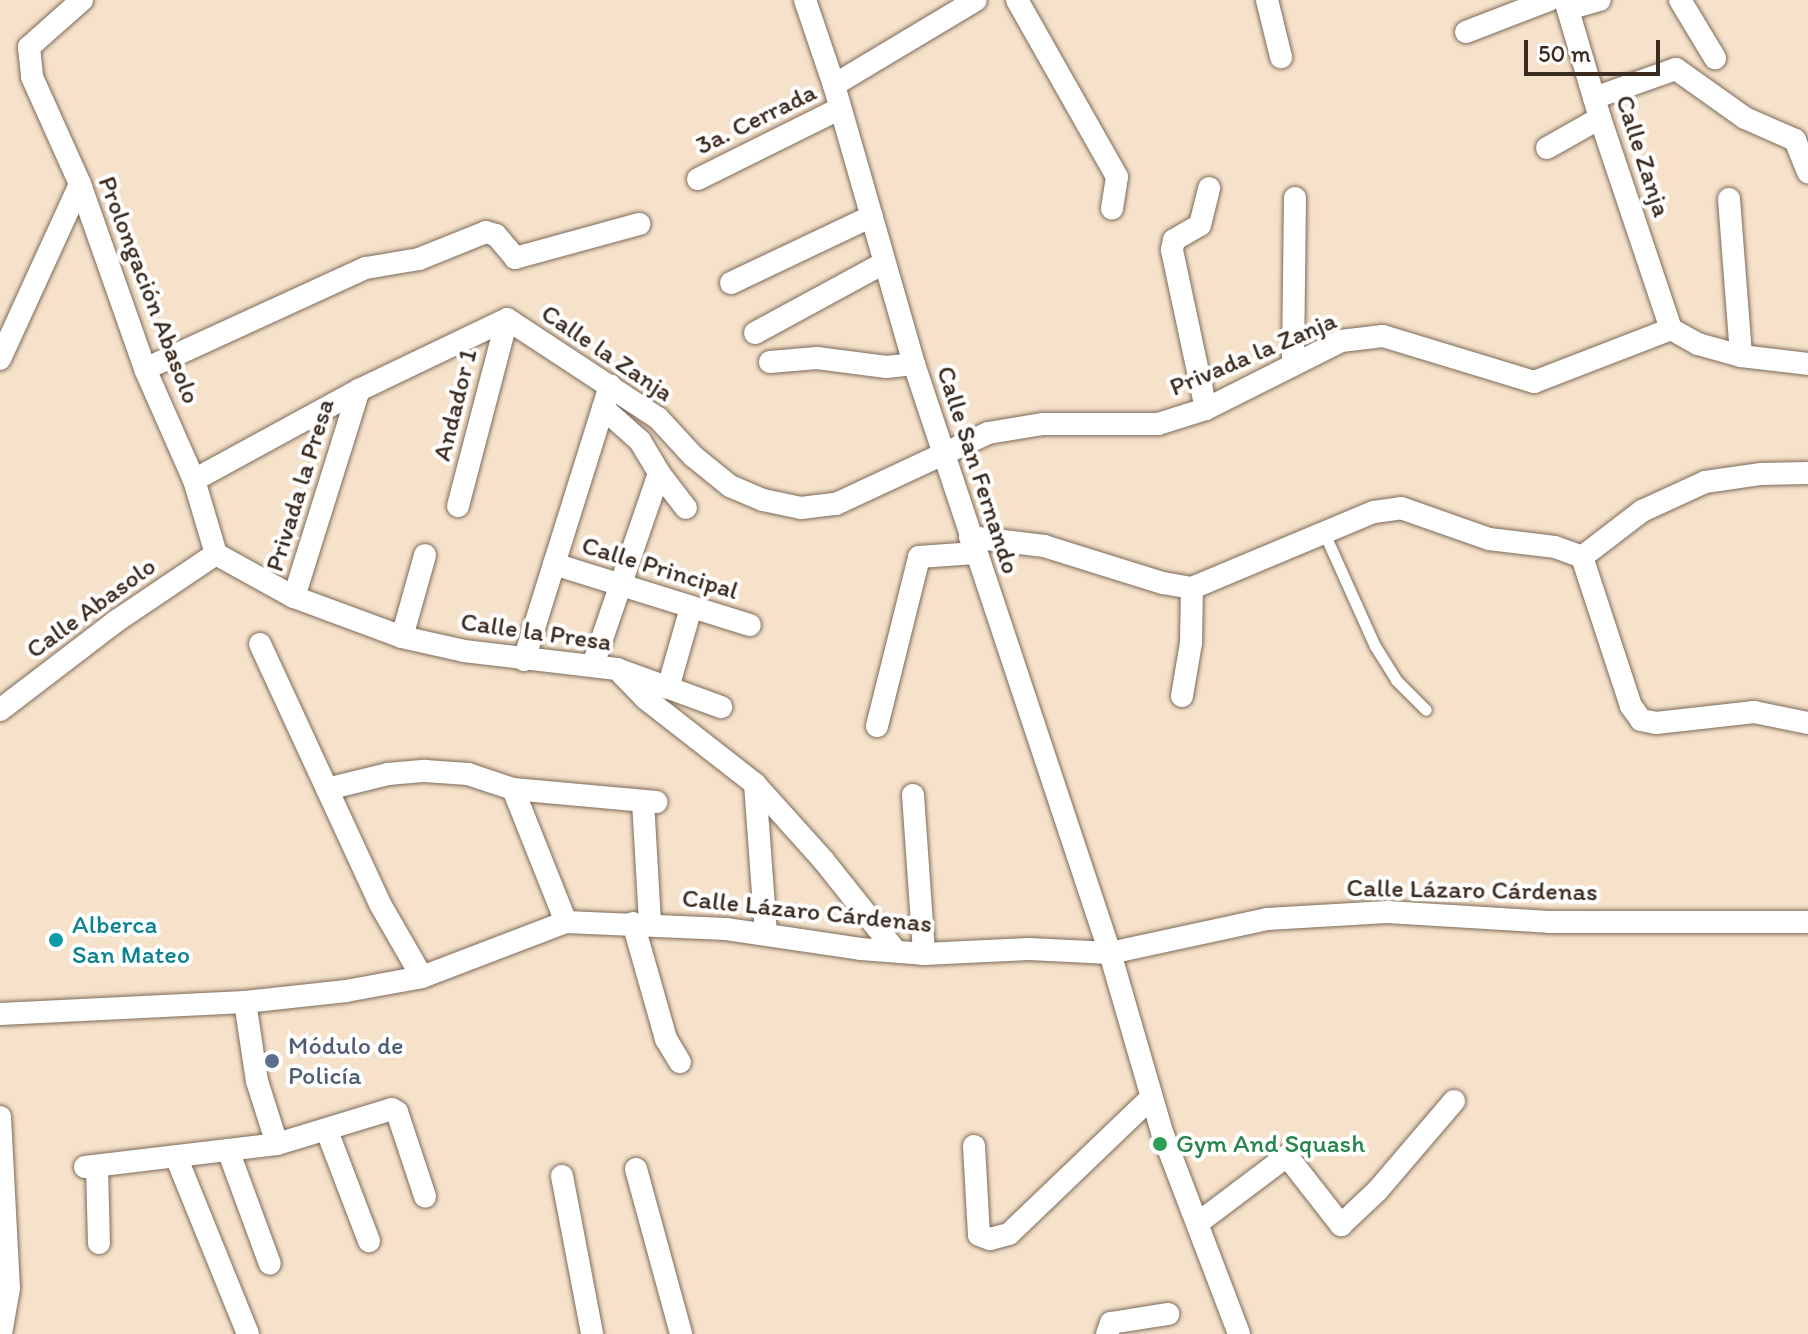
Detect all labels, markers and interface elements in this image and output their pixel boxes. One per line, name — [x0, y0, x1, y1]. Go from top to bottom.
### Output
scale bar — [1528, 24, 1664, 74]
text: 50 m — [1538, 39, 1591, 68]
street label: 3a. Cerrada — [691, 77, 821, 161]
street label: Calle Zanja — [1609, 92, 1677, 220]
street label: Prolongación Abasolo — [91, 171, 207, 409]
street label: Calle la Zanja — [535, 298, 679, 408]
street label: Privada la Zanja — [1164, 305, 1342, 403]
street label: Andador 1 — [426, 346, 484, 464]
street label: Calle San Fernando — [930, 362, 1026, 578]
street label: Privada la Presa — [259, 395, 341, 575]
street label: Calle Principal — [578, 529, 742, 607]
street label: Calle Abasolo — [20, 551, 162, 665]
street label: Calle la Presa — [459, 606, 613, 658]
street label: Calle Lázaro Cárdenas — [1347, 872, 1597, 908]
street label: Calle Lázaro Cárdenas — [681, 882, 933, 940]
place label: Alberca San Mateo — [72, 909, 190, 970]
marker: Alberca San Mateo — [47, 931, 65, 949]
place label: Módulo de Policía — [288, 1030, 404, 1092]
marker: Módulo de Policía — [263, 1052, 281, 1070]
place label: Gym And Squash — [1176, 1128, 1364, 1160]
marker: Gym And Squash — [1151, 1135, 1169, 1153]

